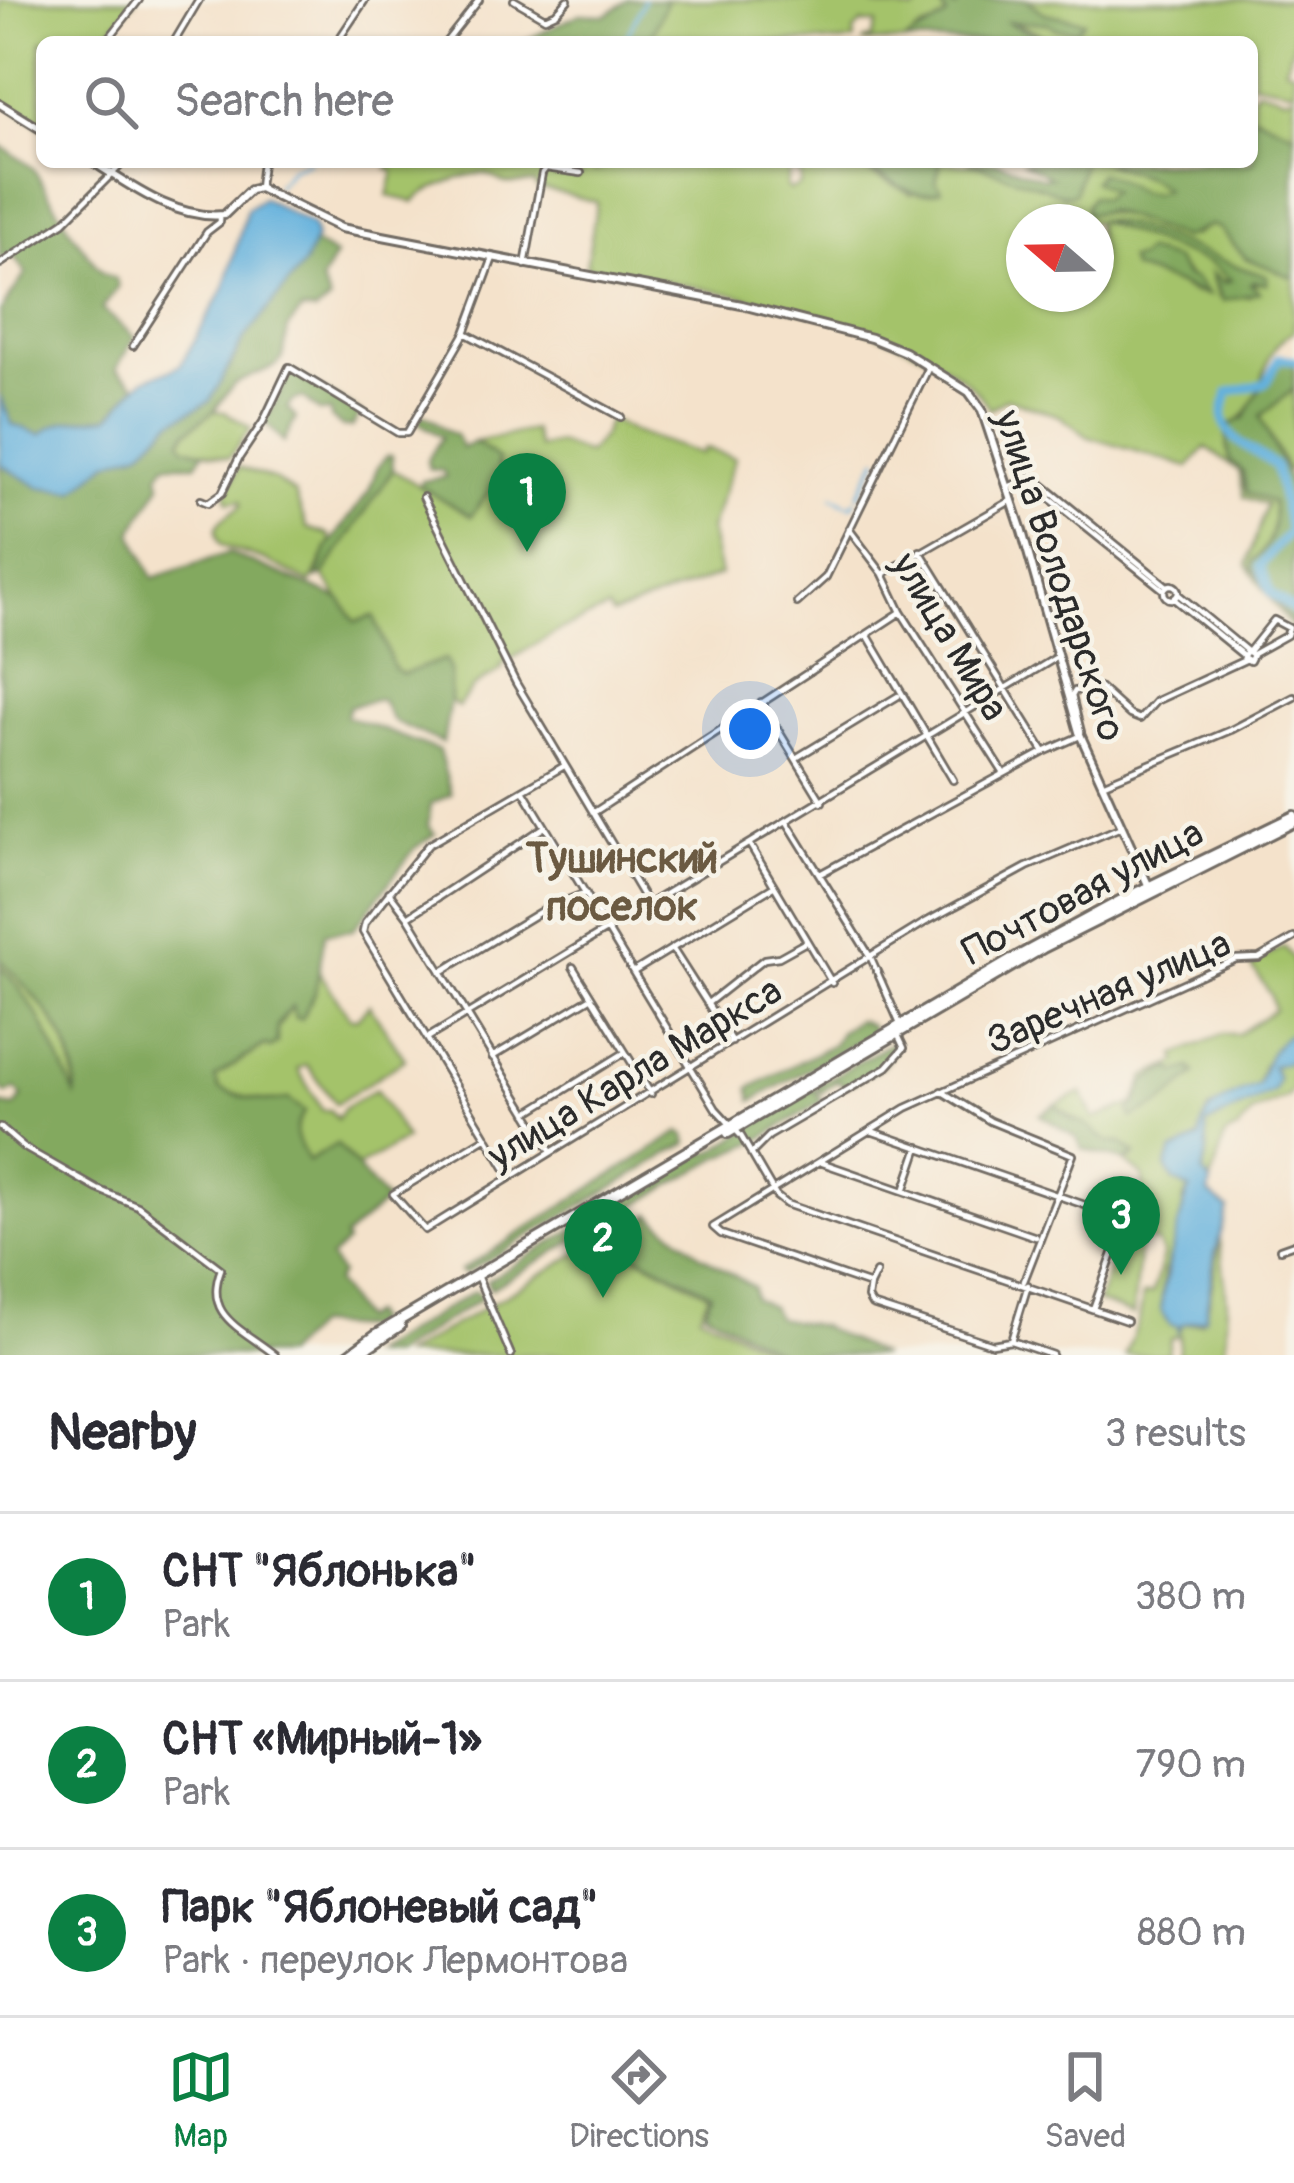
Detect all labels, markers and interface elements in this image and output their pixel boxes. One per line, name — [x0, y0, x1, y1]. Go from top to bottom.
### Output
search box — [36, 36, 1258, 168]
icon: search — [78, 69, 144, 135]
text: Search here — [174, 74, 394, 130]
north arrow — [1006, 204, 1114, 312]
street label: улица Володарского — [983, 403, 1136, 747]
pin: 1 — [488, 453, 566, 552]
street label: улица Мира — [880, 543, 1019, 730]
your location — [720, 699, 780, 759]
street label: Почтовая улица — [954, 808, 1212, 976]
district label: Тушинский поселок — [526, 833, 718, 933]
street label: Заречная улица — [979, 919, 1238, 1066]
street label: улица Карла Маркса — [478, 966, 791, 1181]
pin: 3 — [1082, 1176, 1160, 1275]
pin: 2 — [564, 1199, 642, 1298]
text: Nearby — [48, 1401, 196, 1465]
text: 3 results — [1105, 1409, 1246, 1458]
text: СНТ "Яблонька" — [162, 1544, 477, 1600]
text: 1 — [79, 1572, 95, 1621]
text: 380 m — [1135, 1572, 1246, 1621]
text: Park — [162, 1600, 230, 1649]
text: СНТ «Мирный-1» — [162, 1712, 482, 1768]
text: 2 — [76, 1740, 98, 1789]
text: 790 m — [1136, 1740, 1246, 1789]
text: Park — [162, 1768, 230, 1817]
text: Парк "Яблоневый сад" — [162, 1880, 598, 1936]
text: 3 — [76, 1908, 98, 1957]
text: 880 m — [1137, 1908, 1246, 1957]
text: Park · переулок Лермонтова — [162, 1936, 628, 1985]
tab: Map — [168, 2044, 234, 2157]
tab: Directions — [569, 2044, 709, 2157]
tab: Saved — [1044, 2044, 1126, 2157]

